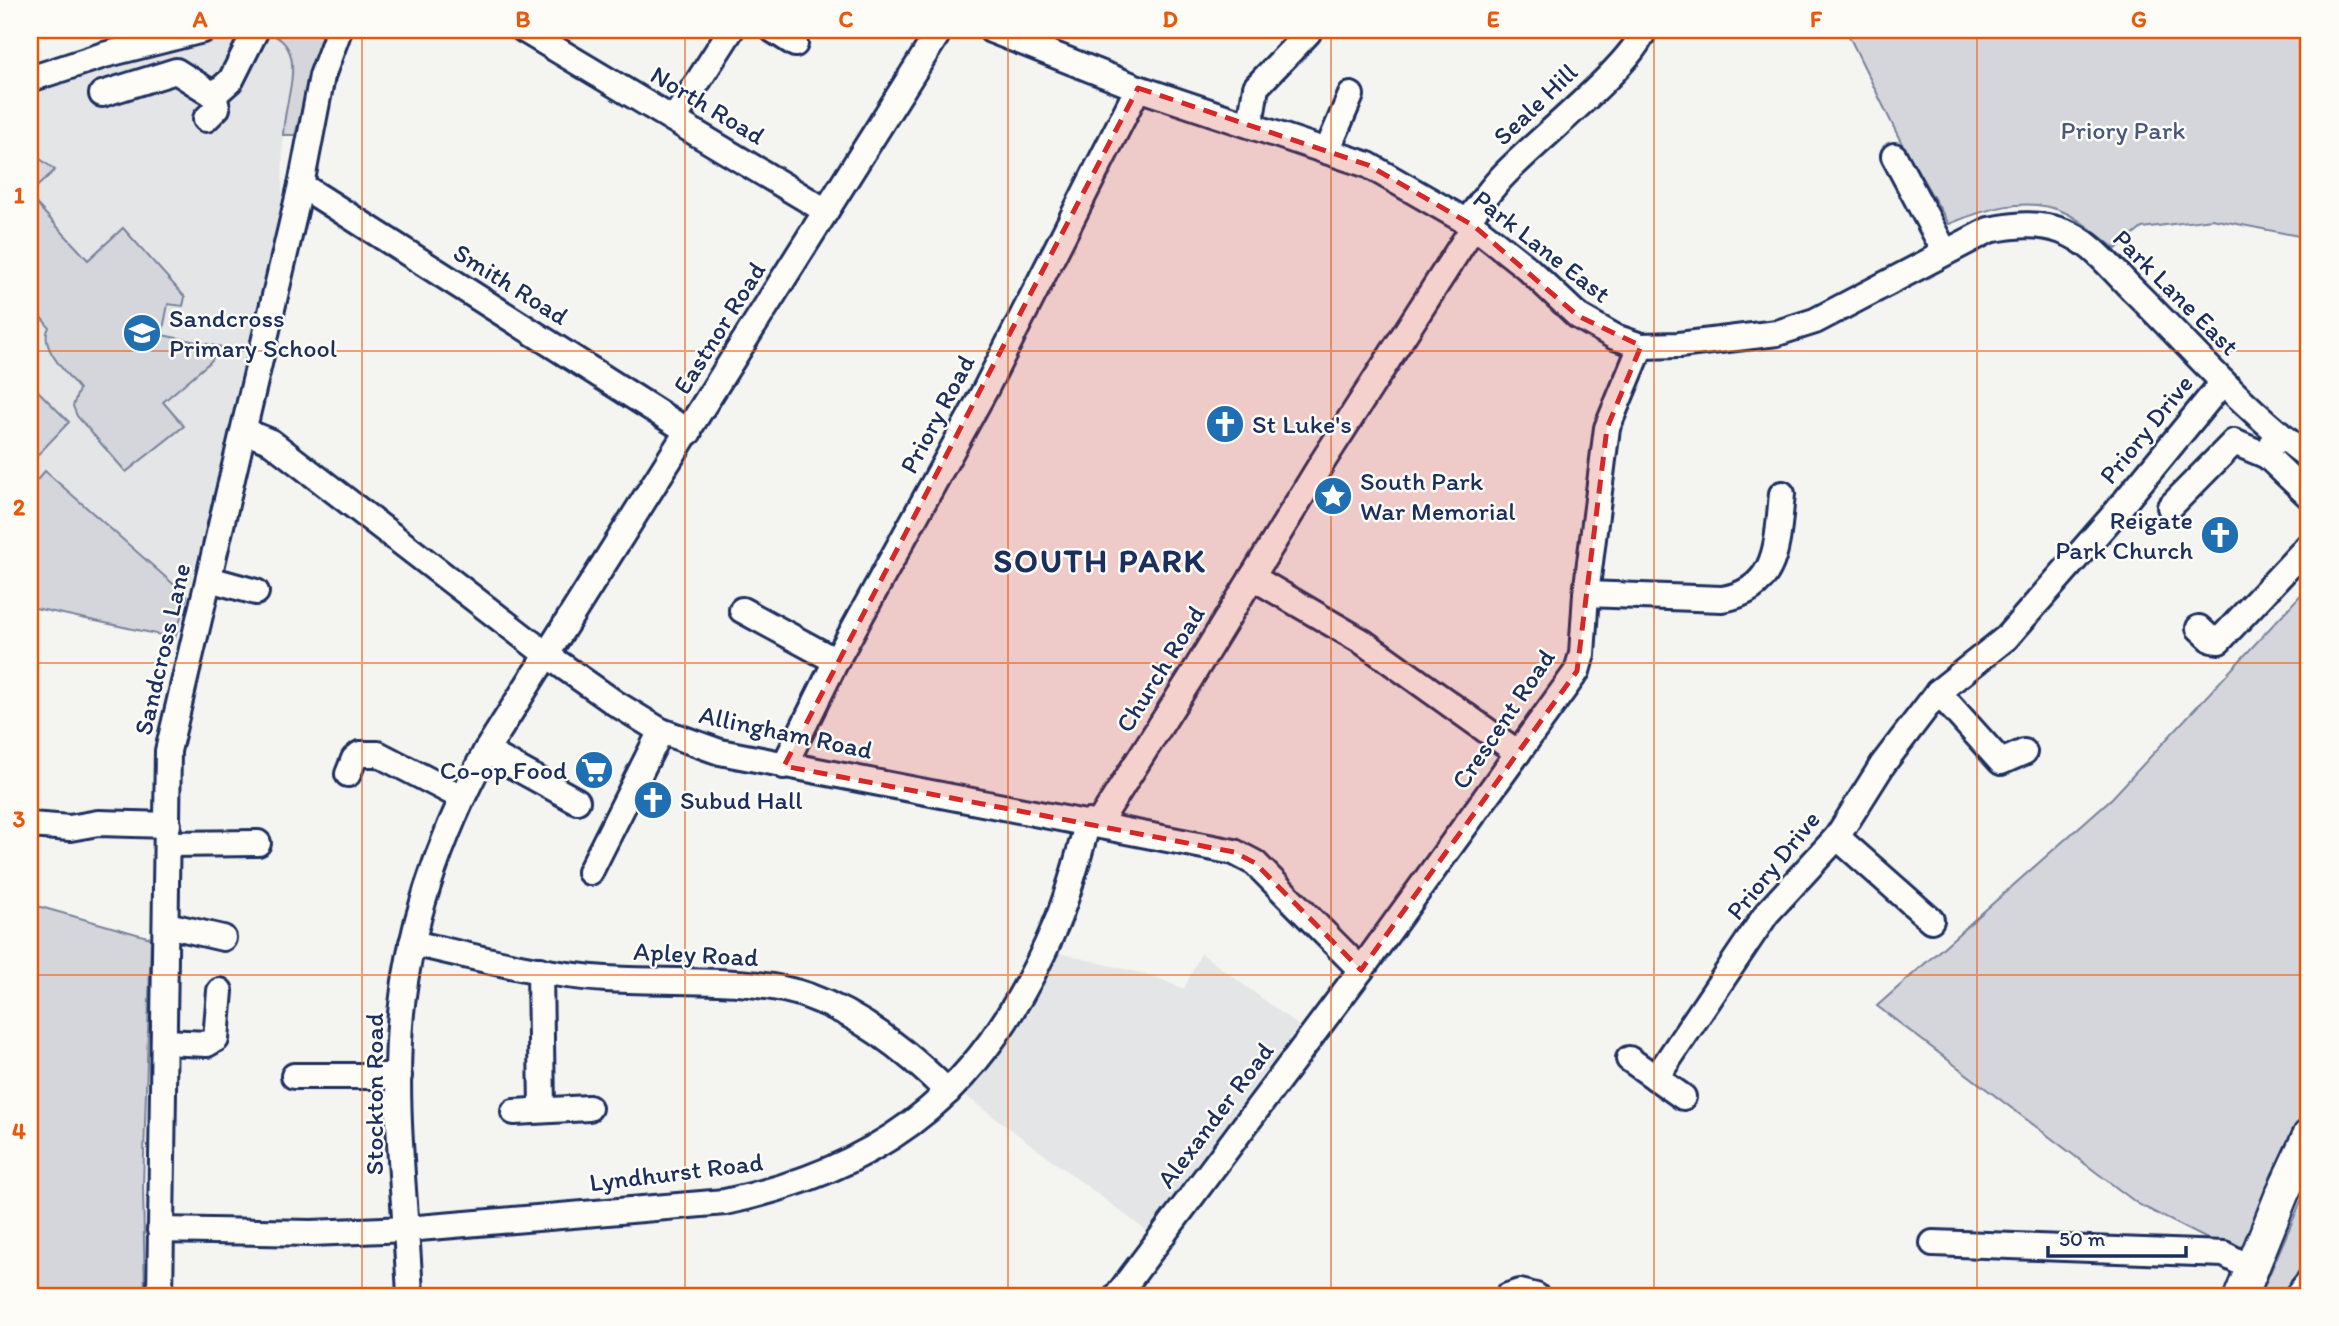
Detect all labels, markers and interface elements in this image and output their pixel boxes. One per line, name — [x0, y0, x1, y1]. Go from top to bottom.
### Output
text: A — [192, 5, 208, 33]
text: B — [516, 5, 531, 33]
text: C — [839, 5, 854, 33]
text: D — [1162, 5, 1178, 33]
text: E — [1487, 5, 1500, 33]
text: F — [1810, 5, 1823, 33]
text: G — [2131, 5, 2147, 33]
street label: Seale Hill — [1486, 56, 1584, 152]
street label: North Road — [645, 58, 772, 152]
park label: Priory Park — [2061, 114, 2185, 146]
text: 1 — [14, 181, 25, 209]
street label: Park Lane East — [1467, 183, 1617, 310]
street label: Park Lane East — [2106, 222, 2246, 362]
street label: Smith Road — [448, 236, 575, 332]
street label: Eastnor Road — [666, 256, 772, 400]
place label: Sandcross Primary School — [169, 302, 337, 364]
school or university icon: Sandcross Primary School — [121, 312, 163, 354]
street label: Priory Road — [892, 349, 982, 479]
street label: Priory Drive — [2092, 368, 2200, 490]
church icon: St Luke's — [1204, 403, 1246, 445]
place label: St Luke's — [1252, 408, 1352, 440]
place label: South Park War Memorial — [1360, 465, 1516, 527]
place icon: South Park War Memorial — [1312, 475, 1354, 517]
text: 2 — [13, 493, 26, 521]
place label: Reigate Park Church — [2055, 504, 2193, 566]
church icon: Reigate Park Church — [2199, 514, 2241, 556]
district label: SOUTH PARK — [993, 541, 1207, 580]
street label: Sandcross Lane — [127, 560, 197, 738]
street label: Church Road — [1108, 600, 1212, 738]
street label: Crescent Road — [1444, 643, 1562, 795]
street label: Allingham Road — [696, 698, 876, 766]
supermarket icon: Co-op Food — [573, 749, 615, 791]
place label: Co-op Food — [440, 754, 567, 786]
church icon: Subud Hall — [632, 779, 674, 821]
place label: Subud Hall — [680, 784, 803, 816]
street label: Priory Drive — [1719, 804, 1827, 926]
text: 3 — [13, 805, 26, 833]
street label: Apley Road — [633, 935, 760, 973]
street label: Stockton Road — [358, 1013, 390, 1175]
street label: Alexander Road — [1150, 1036, 1280, 1194]
text: 4 — [12, 1117, 26, 1145]
street label: Lyndhurst Road — [587, 1145, 765, 1199]
scale bar — [2048, 1214, 2187, 1258]
text: 50 m — [2059, 1226, 2106, 1251]

